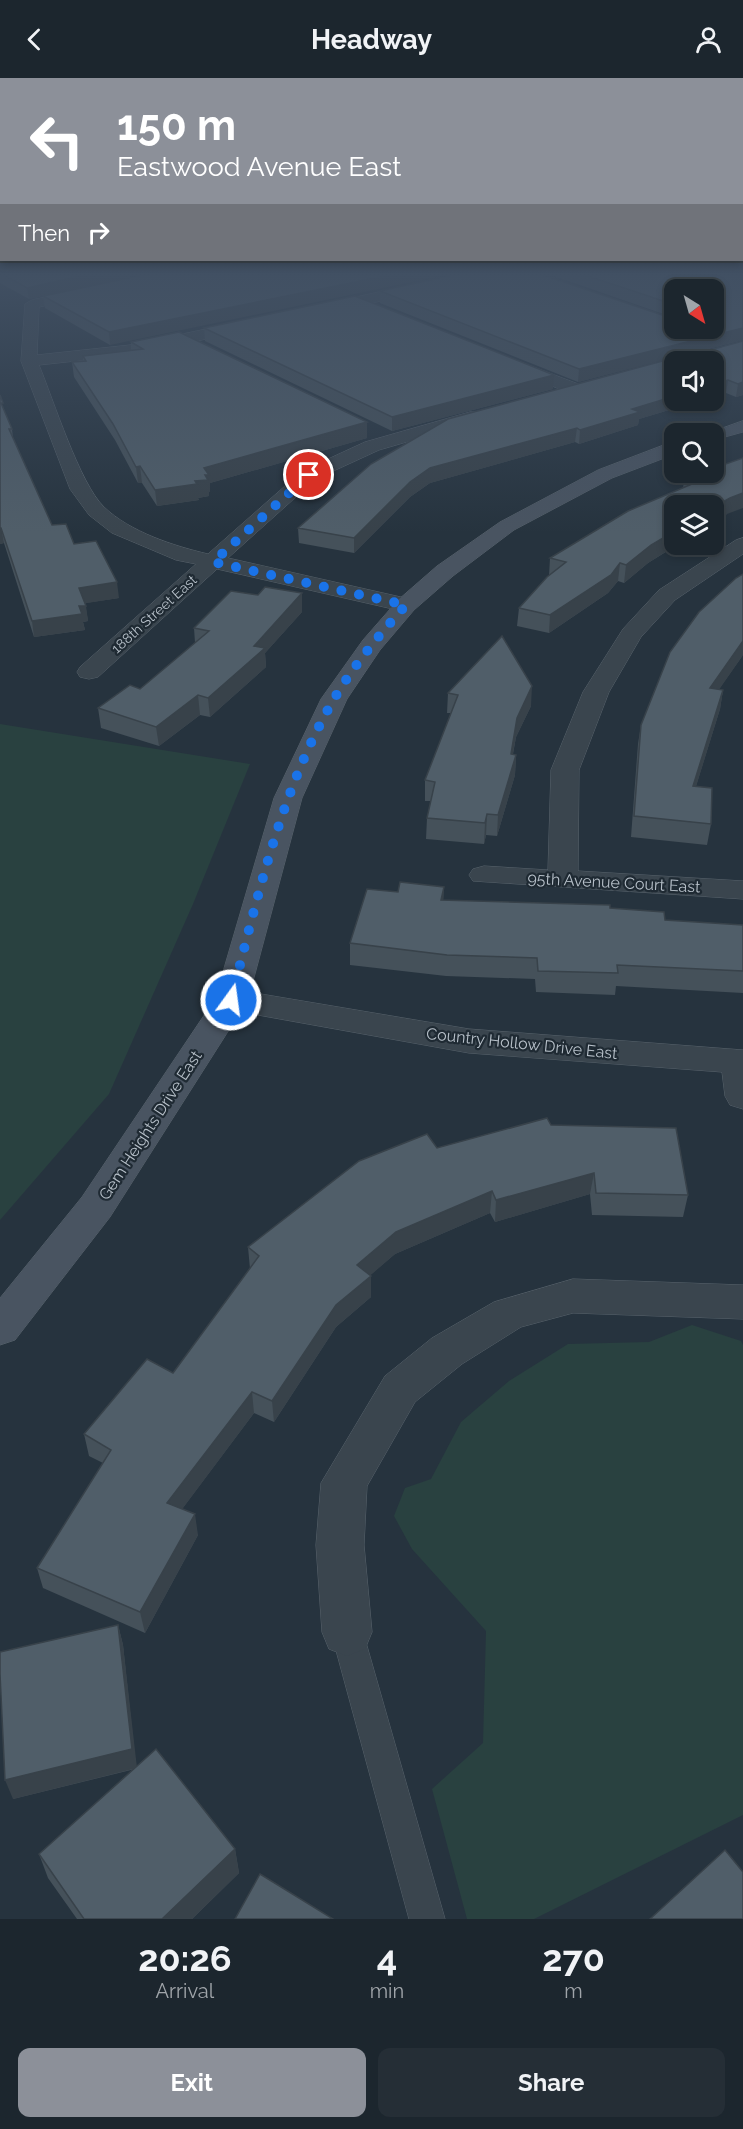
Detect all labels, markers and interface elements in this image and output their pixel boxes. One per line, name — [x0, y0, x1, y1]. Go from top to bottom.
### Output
icon: back — [18, 23, 51, 56]
icon: person — [692, 23, 725, 56]
text: Headway — [311, 24, 432, 55]
text: 150 m — [117, 101, 236, 150]
icon: left — [18, 102, 96, 180]
text: Eastwood Avenue East — [117, 151, 401, 182]
icon: right — [82, 216, 115, 249]
text: Then — [18, 220, 70, 246]
north arrow — [664, 279, 724, 339]
map controls — [664, 279, 724, 555]
button: sound — [664, 351, 724, 411]
button: search — [664, 423, 724, 483]
pin — [283, 449, 334, 500]
icon: arrive — [292, 458, 325, 491]
button: layers — [664, 495, 724, 555]
street label: 188th Street East — [108, 571, 200, 656]
street label: 95th Avenue Court East — [527, 868, 702, 897]
position arrow — [199, 968, 263, 1032]
street label: Country Hollow Drive East — [425, 1024, 619, 1063]
street label: Gem Heights Drive East — [95, 1046, 206, 1204]
text: 20:26 — [138, 1937, 232, 1979]
text: 4 — [377, 1937, 397, 1979]
text: 270 — [542, 1937, 605, 1979]
text: Arrival — [156, 1979, 214, 2003]
text: min — [370, 1979, 404, 2003]
text: m — [564, 1979, 583, 2003]
button: Exit — [18, 2048, 366, 2117]
button: Share — [378, 2048, 725, 2117]

